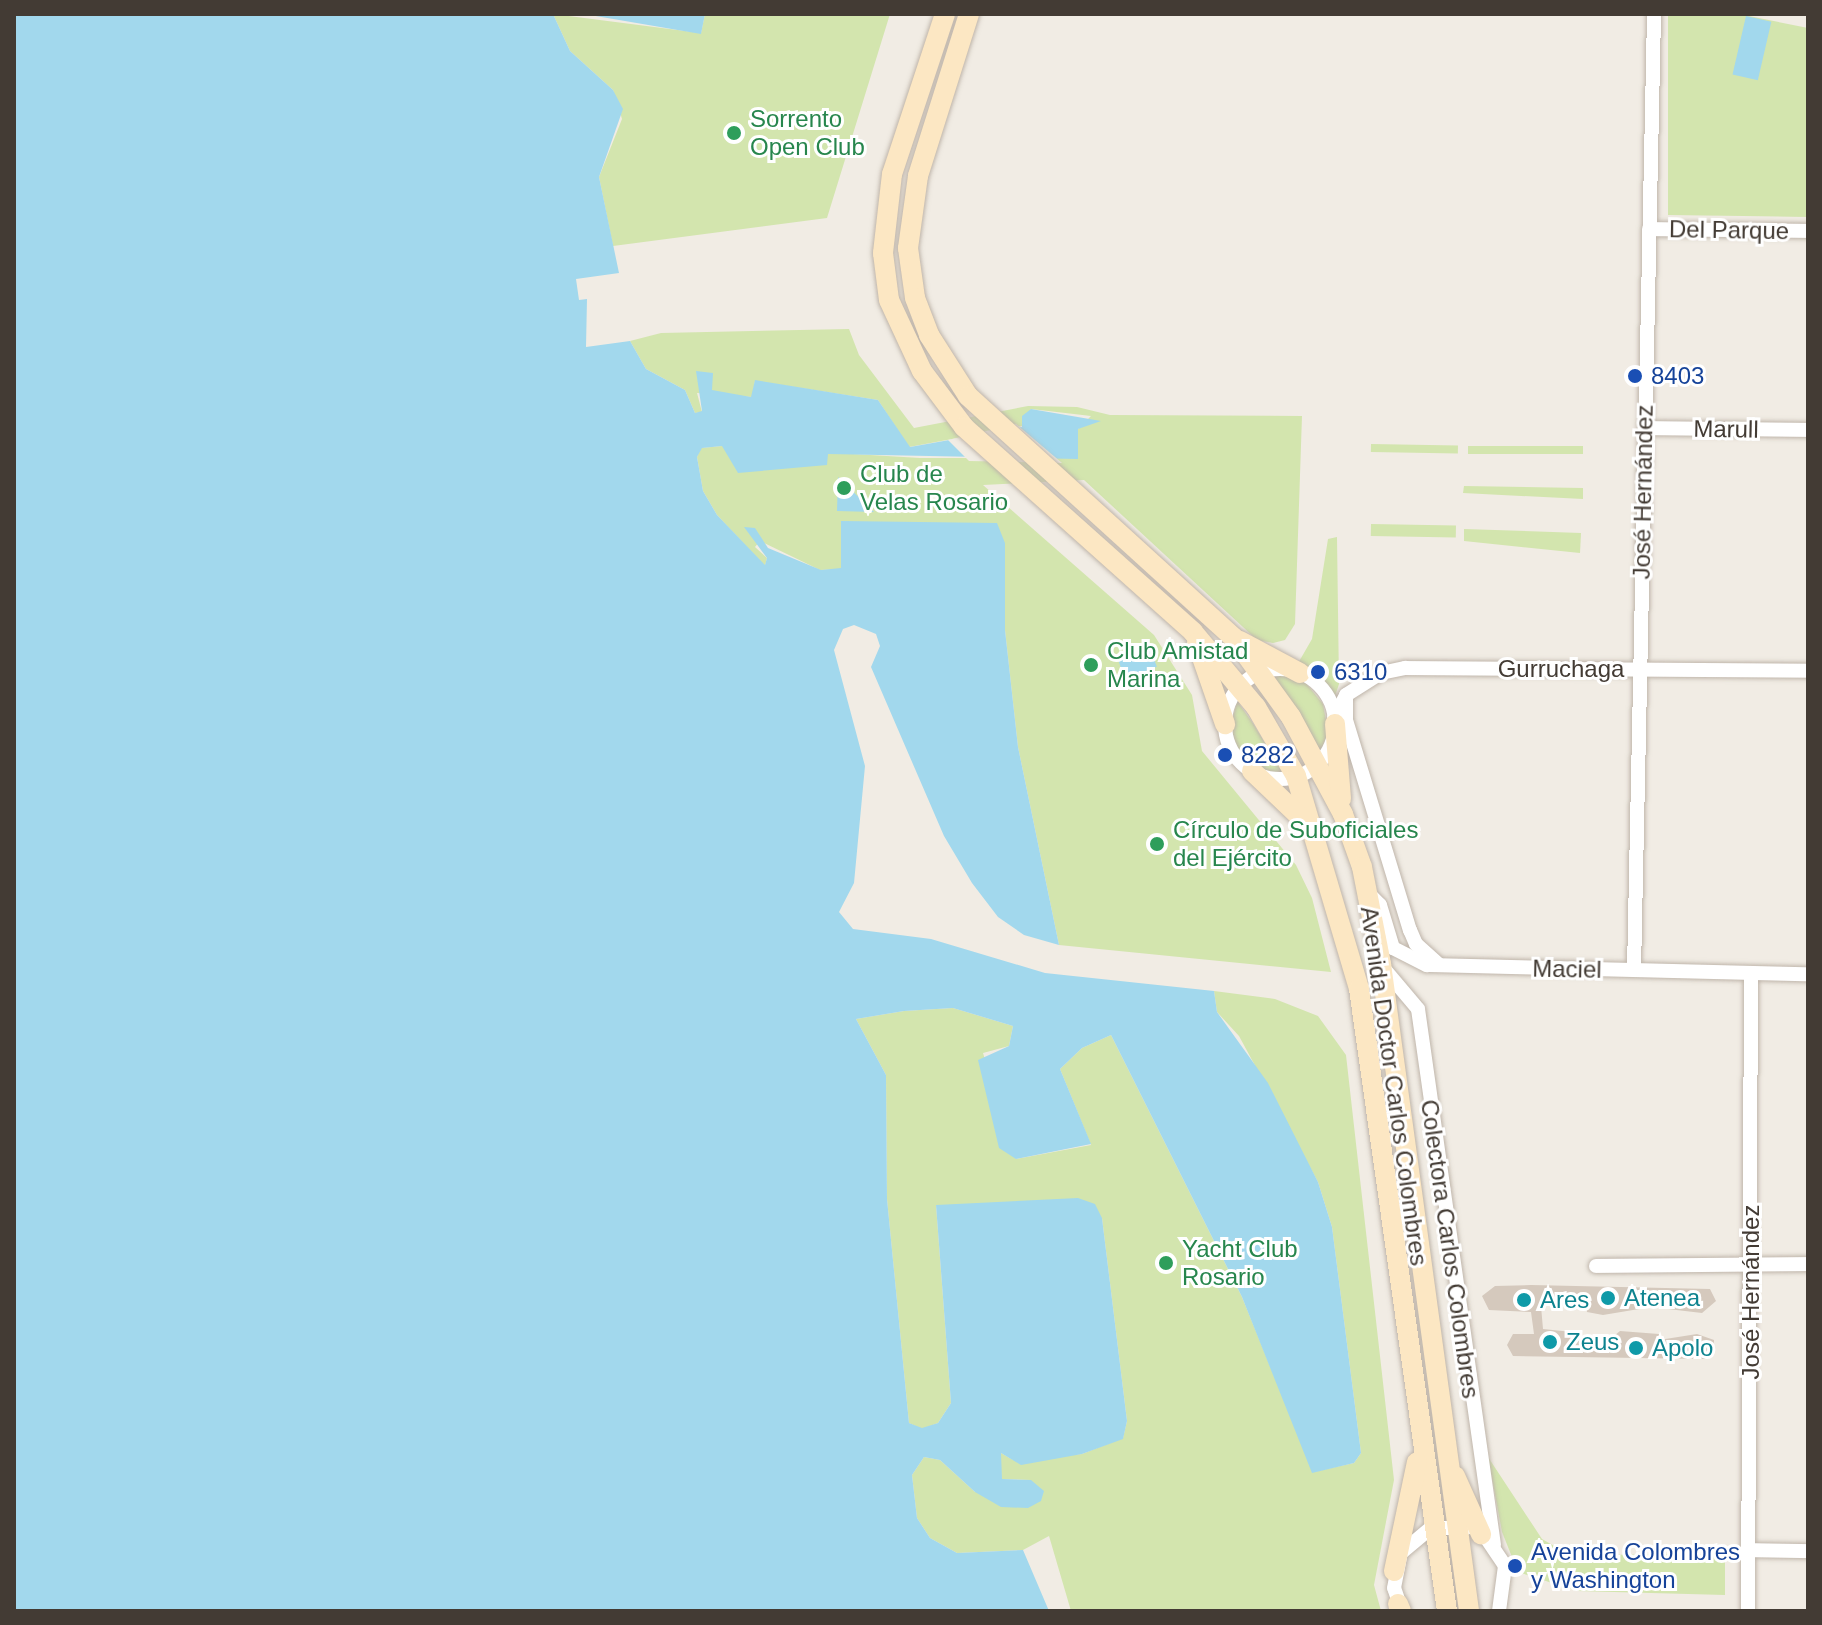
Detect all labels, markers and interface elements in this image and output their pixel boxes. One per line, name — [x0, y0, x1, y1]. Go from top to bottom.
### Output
place label: Sorrento Open Club — [750, 105, 865, 161]
marker: Sorrento Open Club — [725, 124, 743, 142]
street label: Del Parque — [1669, 215, 1789, 245]
place label: 8403 — [1651, 362, 1704, 390]
marker: 8403 — [1626, 367, 1644, 385]
street label: José Hernández — [1627, 404, 1659, 580]
street label: Marull — [1693, 414, 1759, 444]
place label: Club de Velas Rosario — [860, 460, 1008, 516]
marker: Club de Velas Rosario — [835, 479, 853, 497]
place label: Club Amistad Marina — [1107, 637, 1250, 693]
street label: Gurruchaga — [1498, 655, 1624, 683]
marker: Club Amistad Marina — [1082, 656, 1100, 674]
place label: 6310 — [1334, 658, 1387, 686]
marker: 6310 — [1309, 663, 1327, 681]
place label: 8282 — [1241, 741, 1294, 769]
marker: 8282 — [1216, 746, 1234, 764]
place label: Círculo de Suboficiales del Ejército — [1173, 816, 1418, 872]
marker: Círculo de Suboficiales del Ejército — [1148, 835, 1166, 853]
street label: Avenida Doctor Carlos Colombres — [1355, 905, 1433, 1267]
street label: Maciel — [1532, 954, 1602, 984]
street label: Colectora Carlos Colombres — [1415, 1098, 1485, 1400]
street label: José Hernández — [1737, 1205, 1765, 1379]
place label: Yacht Club Rosario — [1182, 1235, 1298, 1291]
marker: Yacht Club Rosario — [1157, 1254, 1175, 1272]
place label: Atenea — [1624, 1284, 1700, 1312]
place label: Ares — [1540, 1286, 1589, 1314]
marker: Atenea — [1599, 1289, 1617, 1307]
marker: Ares — [1515, 1291, 1533, 1309]
place label: Zeus — [1566, 1328, 1619, 1356]
marker: Zeus — [1541, 1333, 1559, 1351]
place label: Apolo — [1652, 1334, 1713, 1362]
marker: Apolo — [1627, 1339, 1645, 1357]
place label: Avenida Colombres y Washington — [1531, 1538, 1740, 1594]
marker: Avenida Colombres y Washington — [1506, 1557, 1524, 1575]

